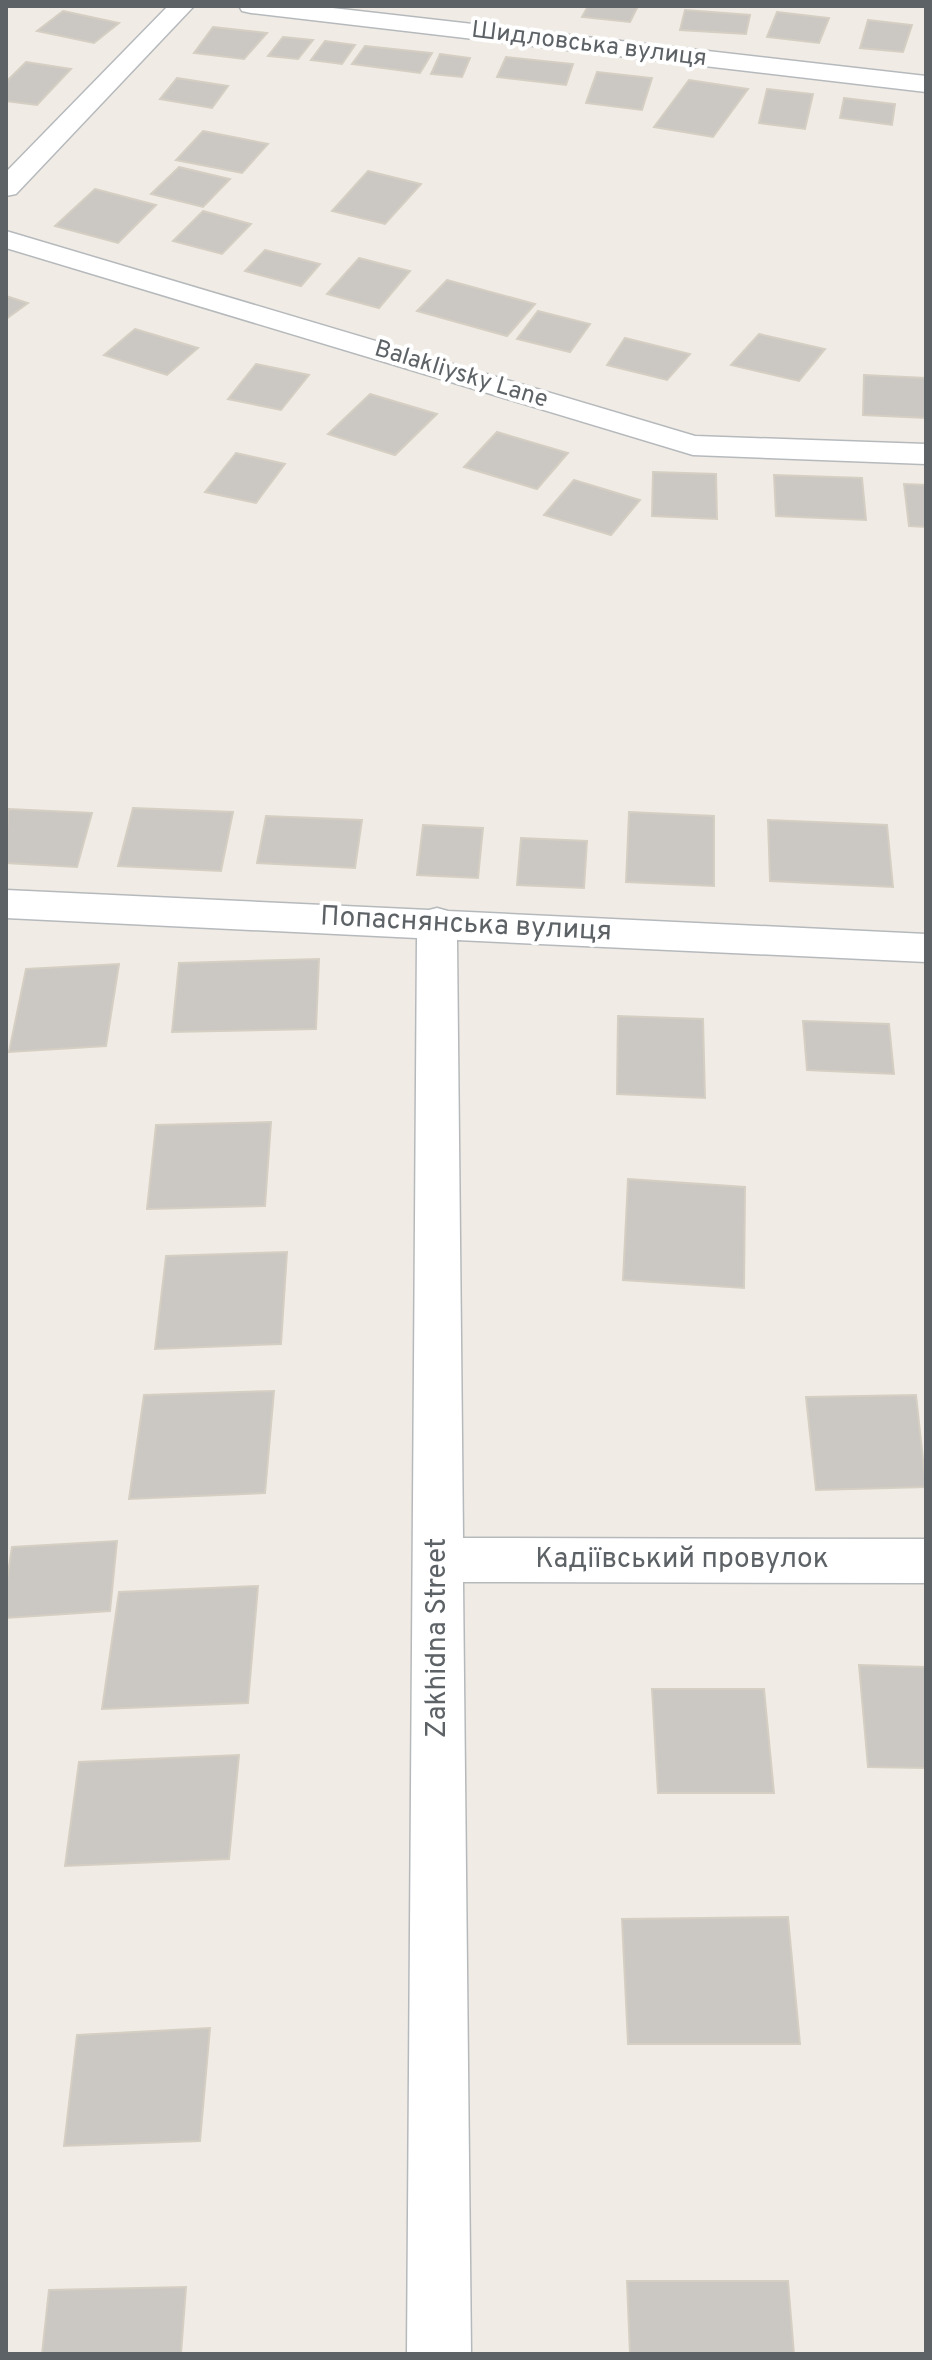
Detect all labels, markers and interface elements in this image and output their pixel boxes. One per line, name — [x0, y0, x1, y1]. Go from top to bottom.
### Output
street label: Шидловська вулиця — [470, 16, 708, 74]
street label: Balakliysky Lane — [371, 334, 551, 416]
street label: Попаснянська вулиця — [319, 899, 613, 951]
street label: Zakhidna Street — [420, 1538, 456, 1738]
street label: Кадіївський провулок — [535, 1542, 829, 1578]

